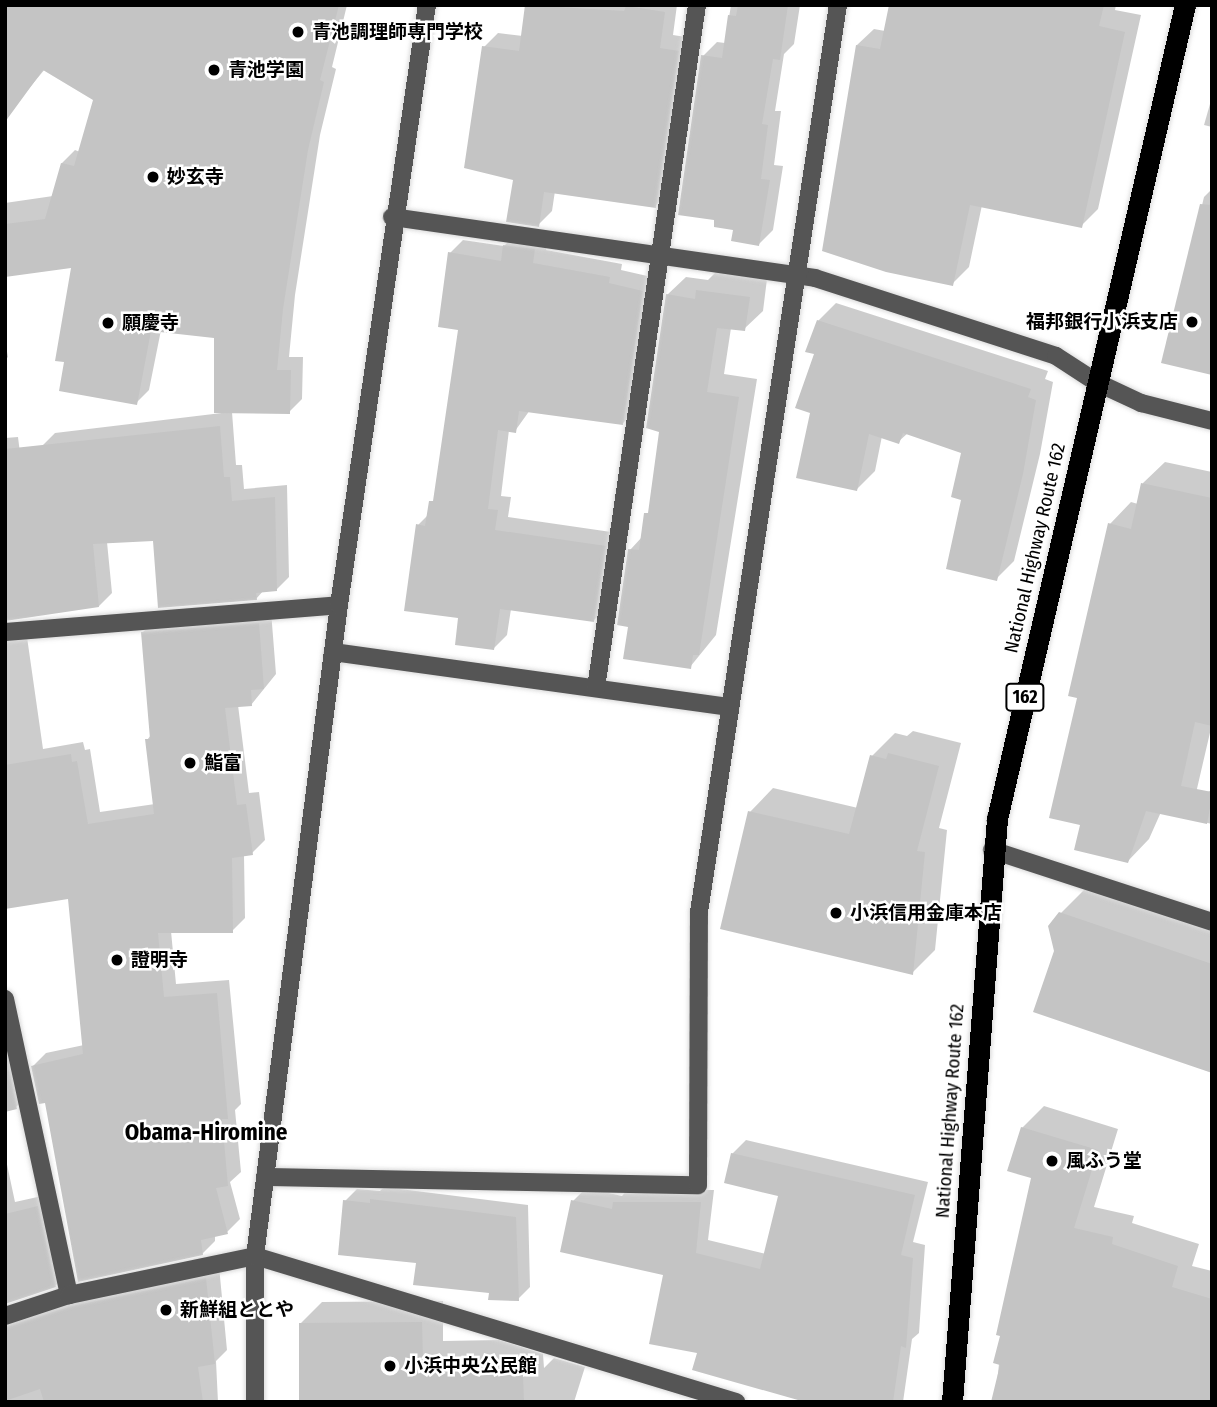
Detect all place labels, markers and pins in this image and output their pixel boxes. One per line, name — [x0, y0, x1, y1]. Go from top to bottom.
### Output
place label: 青池調理師専門学校 — [312, 21, 483, 43]
marker: 青池調理師専門学校 — [290, 24, 306, 40]
place label: 青池学園 — [228, 59, 304, 81]
marker: 青池学園 — [206, 62, 222, 78]
place label: 妙玄寺 — [167, 166, 224, 188]
marker: 妙玄寺 — [145, 169, 161, 185]
place label: 福邦銀行小浜支店 — [1026, 311, 1178, 333]
place label: 願慶寺 — [122, 312, 179, 334]
marker: 福邦銀行小浜支店 — [1184, 314, 1200, 330]
marker: 願慶寺 — [100, 315, 116, 331]
place label: 鮨富 — [204, 752, 242, 774]
marker: 鮨富 — [182, 755, 198, 771]
place label: 小浜信用金庫本店 — [850, 902, 1002, 924]
marker: 小浜信用金庫本店 — [828, 905, 844, 921]
place label: 證明寺 — [131, 949, 188, 971]
marker: 證明寺 — [109, 952, 125, 968]
place label: 風ふう堂 — [1066, 1150, 1142, 1172]
marker: 風ふう堂 — [1044, 1153, 1060, 1169]
place label: 新鮮組ととや — [180, 1299, 294, 1321]
marker: 新鮮組ととや — [158, 1302, 174, 1318]
place label: 小浜中央公民館 — [404, 1355, 537, 1377]
marker: 小浜中央公民館 — [382, 1358, 398, 1374]

